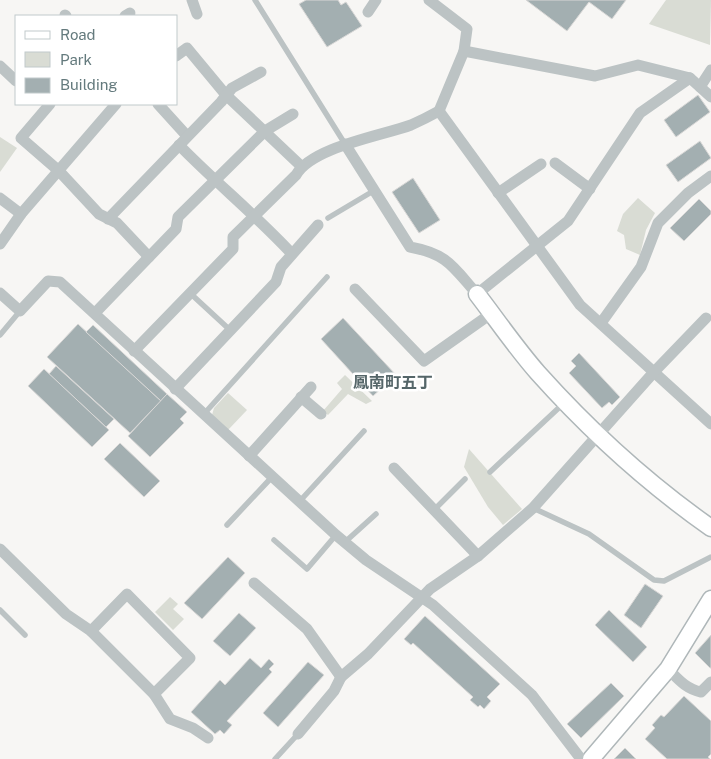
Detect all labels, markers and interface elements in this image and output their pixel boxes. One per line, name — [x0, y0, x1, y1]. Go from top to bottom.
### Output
legend — [15, 15, 178, 105]
text: Road — [60, 26, 96, 43]
text: Park — [60, 51, 92, 68]
text: Building — [60, 76, 118, 93]
district label: 鳳南町五丁 — [353, 373, 433, 392]

